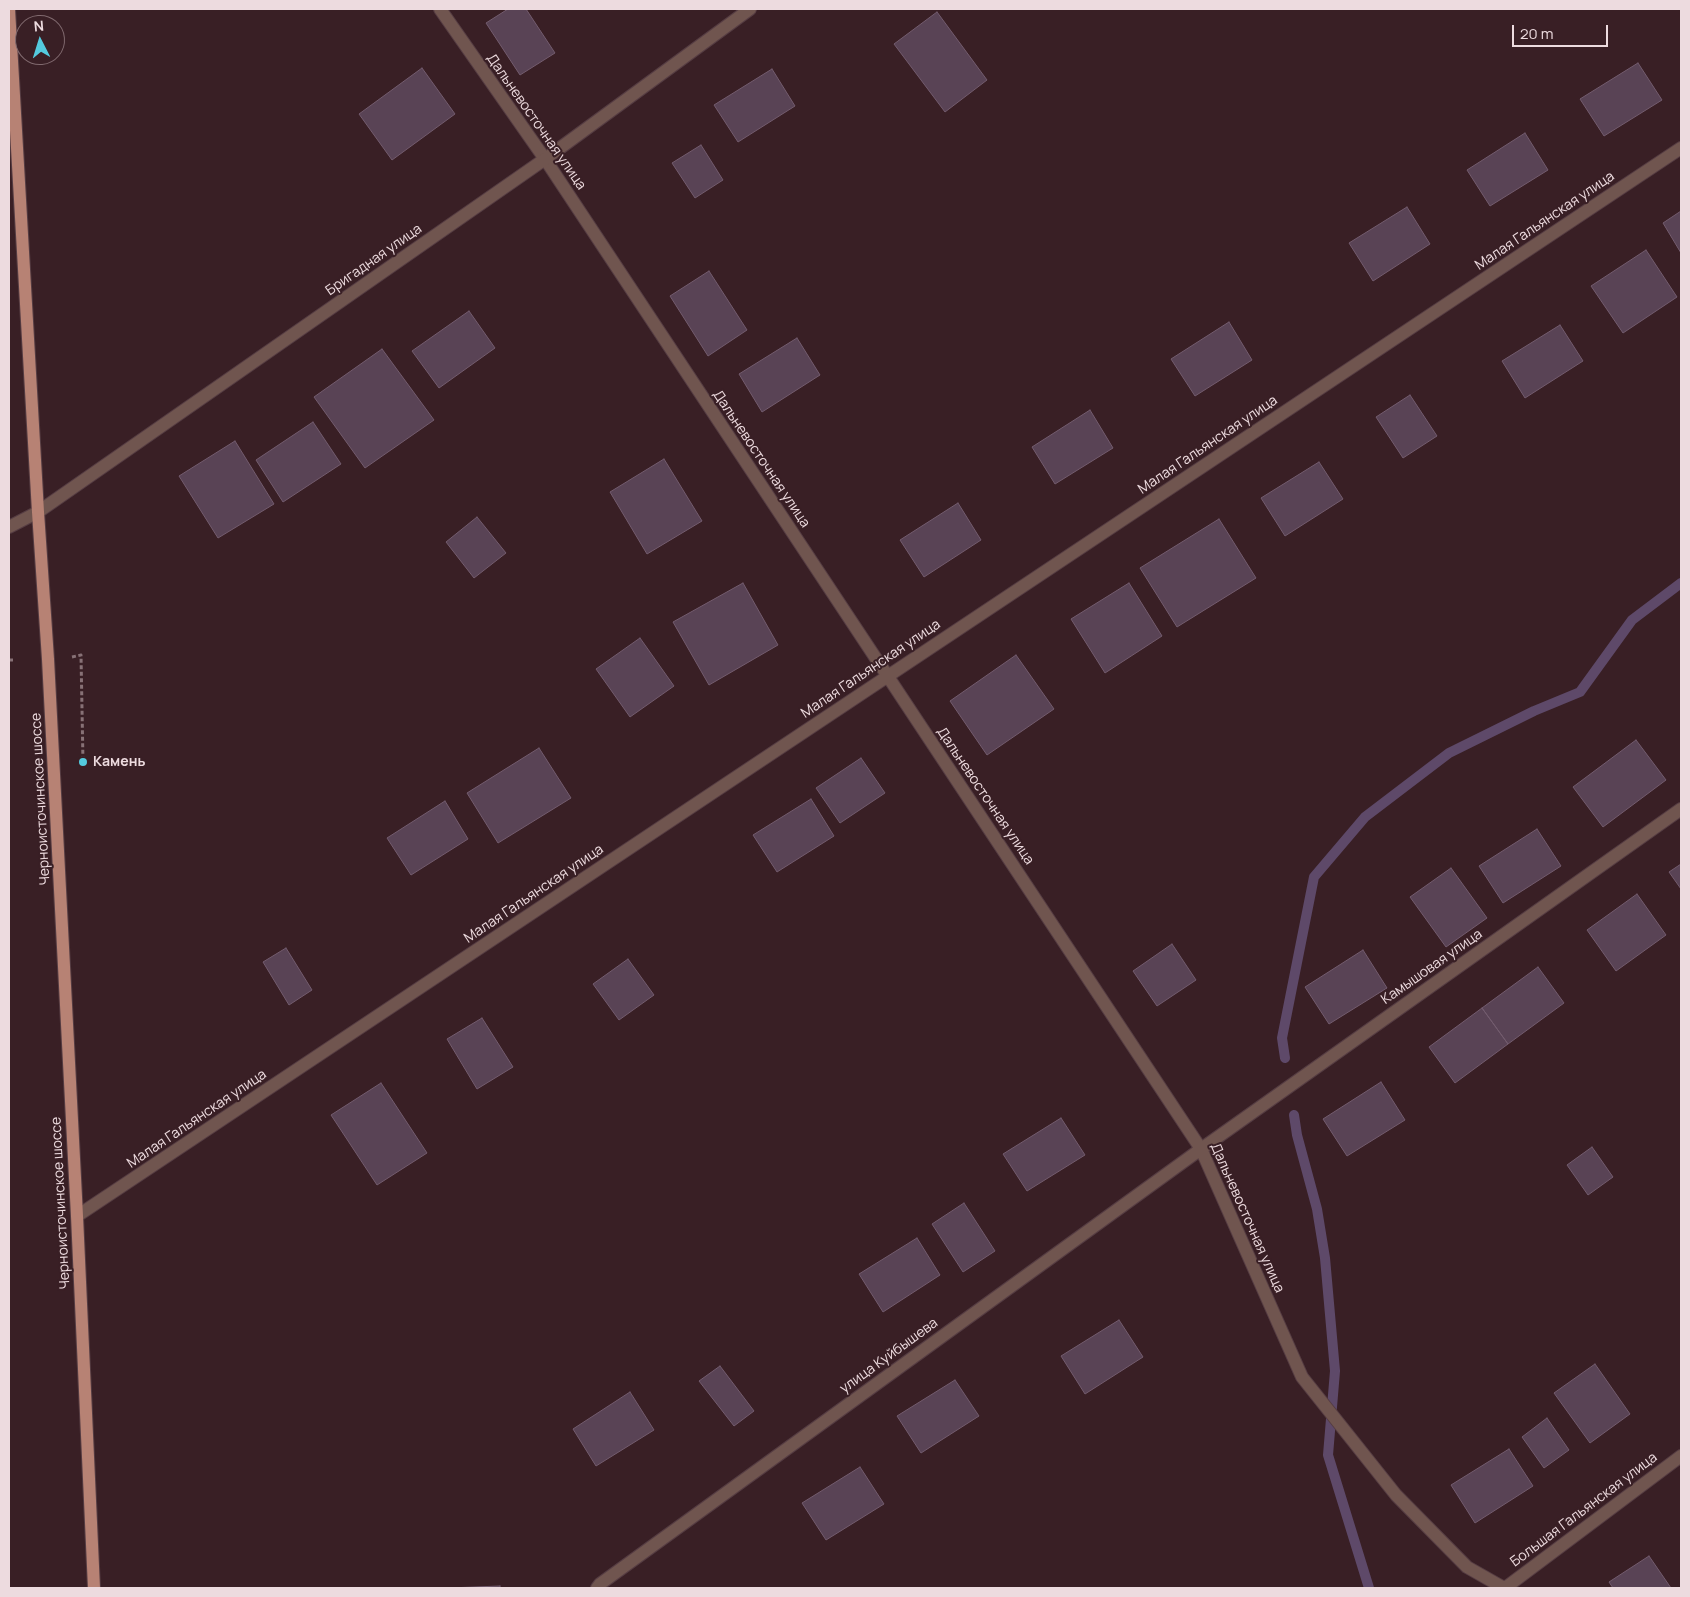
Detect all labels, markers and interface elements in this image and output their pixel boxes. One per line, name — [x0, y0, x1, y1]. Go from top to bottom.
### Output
north arrow — [15, 15, 65, 65]
scale bar — [1515, 15, 1611, 47]
text: N — [33, 16, 45, 35]
text: 20 m — [1520, 23, 1553, 44]
street label: Дальневосточная улица — [483, 51, 589, 193]
street label: Малая Гальянская улица — [1472, 168, 1618, 274]
street label: Бригадная улица — [323, 221, 425, 299]
street label: Дальневосточная улица — [709, 387, 813, 531]
street label: Малая Гальянская улица — [1135, 392, 1281, 498]
street label: Малая Гальянская улица — [798, 616, 944, 722]
street label: Черноисточинское шоссе — [28, 712, 54, 886]
street label: Дальневосточная улица — [933, 724, 1037, 868]
place label: Камень — [93, 754, 145, 770]
marker: Камень — [77, 756, 89, 768]
street label: Малая Гальянская улица — [461, 841, 607, 947]
street label: Камышовая улица — [1378, 926, 1486, 1008]
street label: Малая Гальянская улица — [124, 1066, 270, 1172]
street label: Черноисточинское шоссе — [48, 1116, 74, 1290]
street label: Дальневосточная улица — [1206, 1140, 1288, 1296]
street label: улица Куйбышева — [837, 1315, 941, 1397]
street label: Большая Гальянская улица — [1507, 1449, 1661, 1571]

